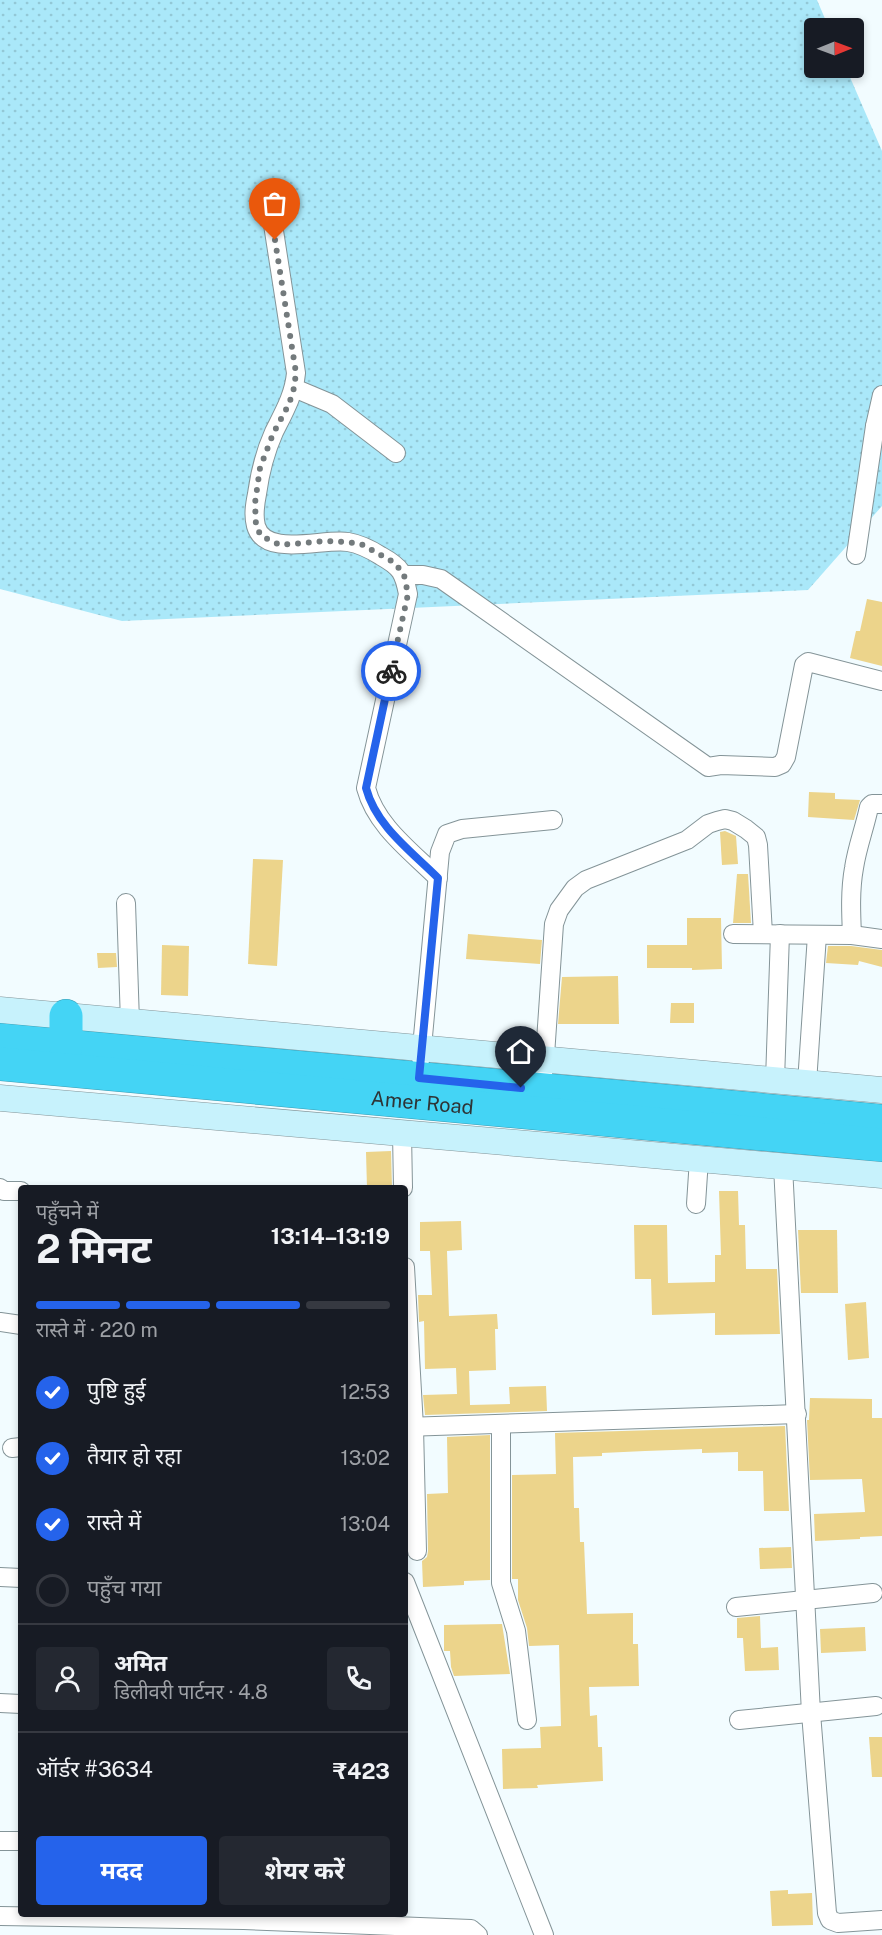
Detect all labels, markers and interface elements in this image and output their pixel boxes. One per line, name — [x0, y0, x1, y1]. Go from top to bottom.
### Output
north arrow — [804, 18, 864, 78]
map controls — [804, 18, 864, 78]
pin — [249, 178, 300, 240]
icon: bag — [258, 187, 291, 220]
courier — [361, 641, 421, 701]
icon: bike — [375, 655, 408, 688]
pin — [495, 1026, 546, 1088]
icon: home — [504, 1035, 537, 1068]
street label: Amer Road — [370, 1086, 475, 1119]
text: पहुँचने में — [36, 1200, 99, 1224]
text: 13:14–13:19 — [271, 1223, 390, 1249]
text: 2 मिनट — [36, 1226, 151, 1272]
text: रास्ते में · 220 m — [36, 1318, 158, 1342]
icon: check — [36, 1376, 69, 1409]
text: पुष्टि हुई — [87, 1377, 146, 1403]
text: 12:53 — [340, 1380, 390, 1404]
icon: check — [36, 1442, 69, 1475]
text: तैयार हो रहा — [87, 1443, 181, 1469]
text: 13:02 — [341, 1446, 390, 1470]
icon: check — [36, 1508, 69, 1541]
text: रास्ते में — [87, 1509, 141, 1535]
text: 13:04 — [340, 1512, 390, 1536]
text: पहुँच गया — [87, 1575, 161, 1601]
button: person — [36, 1647, 99, 1710]
button: phone — [327, 1647, 390, 1710]
text: अमित — [114, 1650, 167, 1676]
text: डिलीवरी पार्टनर · 4.8 — [114, 1680, 268, 1704]
text: ऑर्डर #3634 — [36, 1756, 153, 1782]
text: ₹423 — [333, 1758, 390, 1784]
button: मदद — [36, 1836, 207, 1905]
button: शेयर करें — [219, 1836, 390, 1905]

